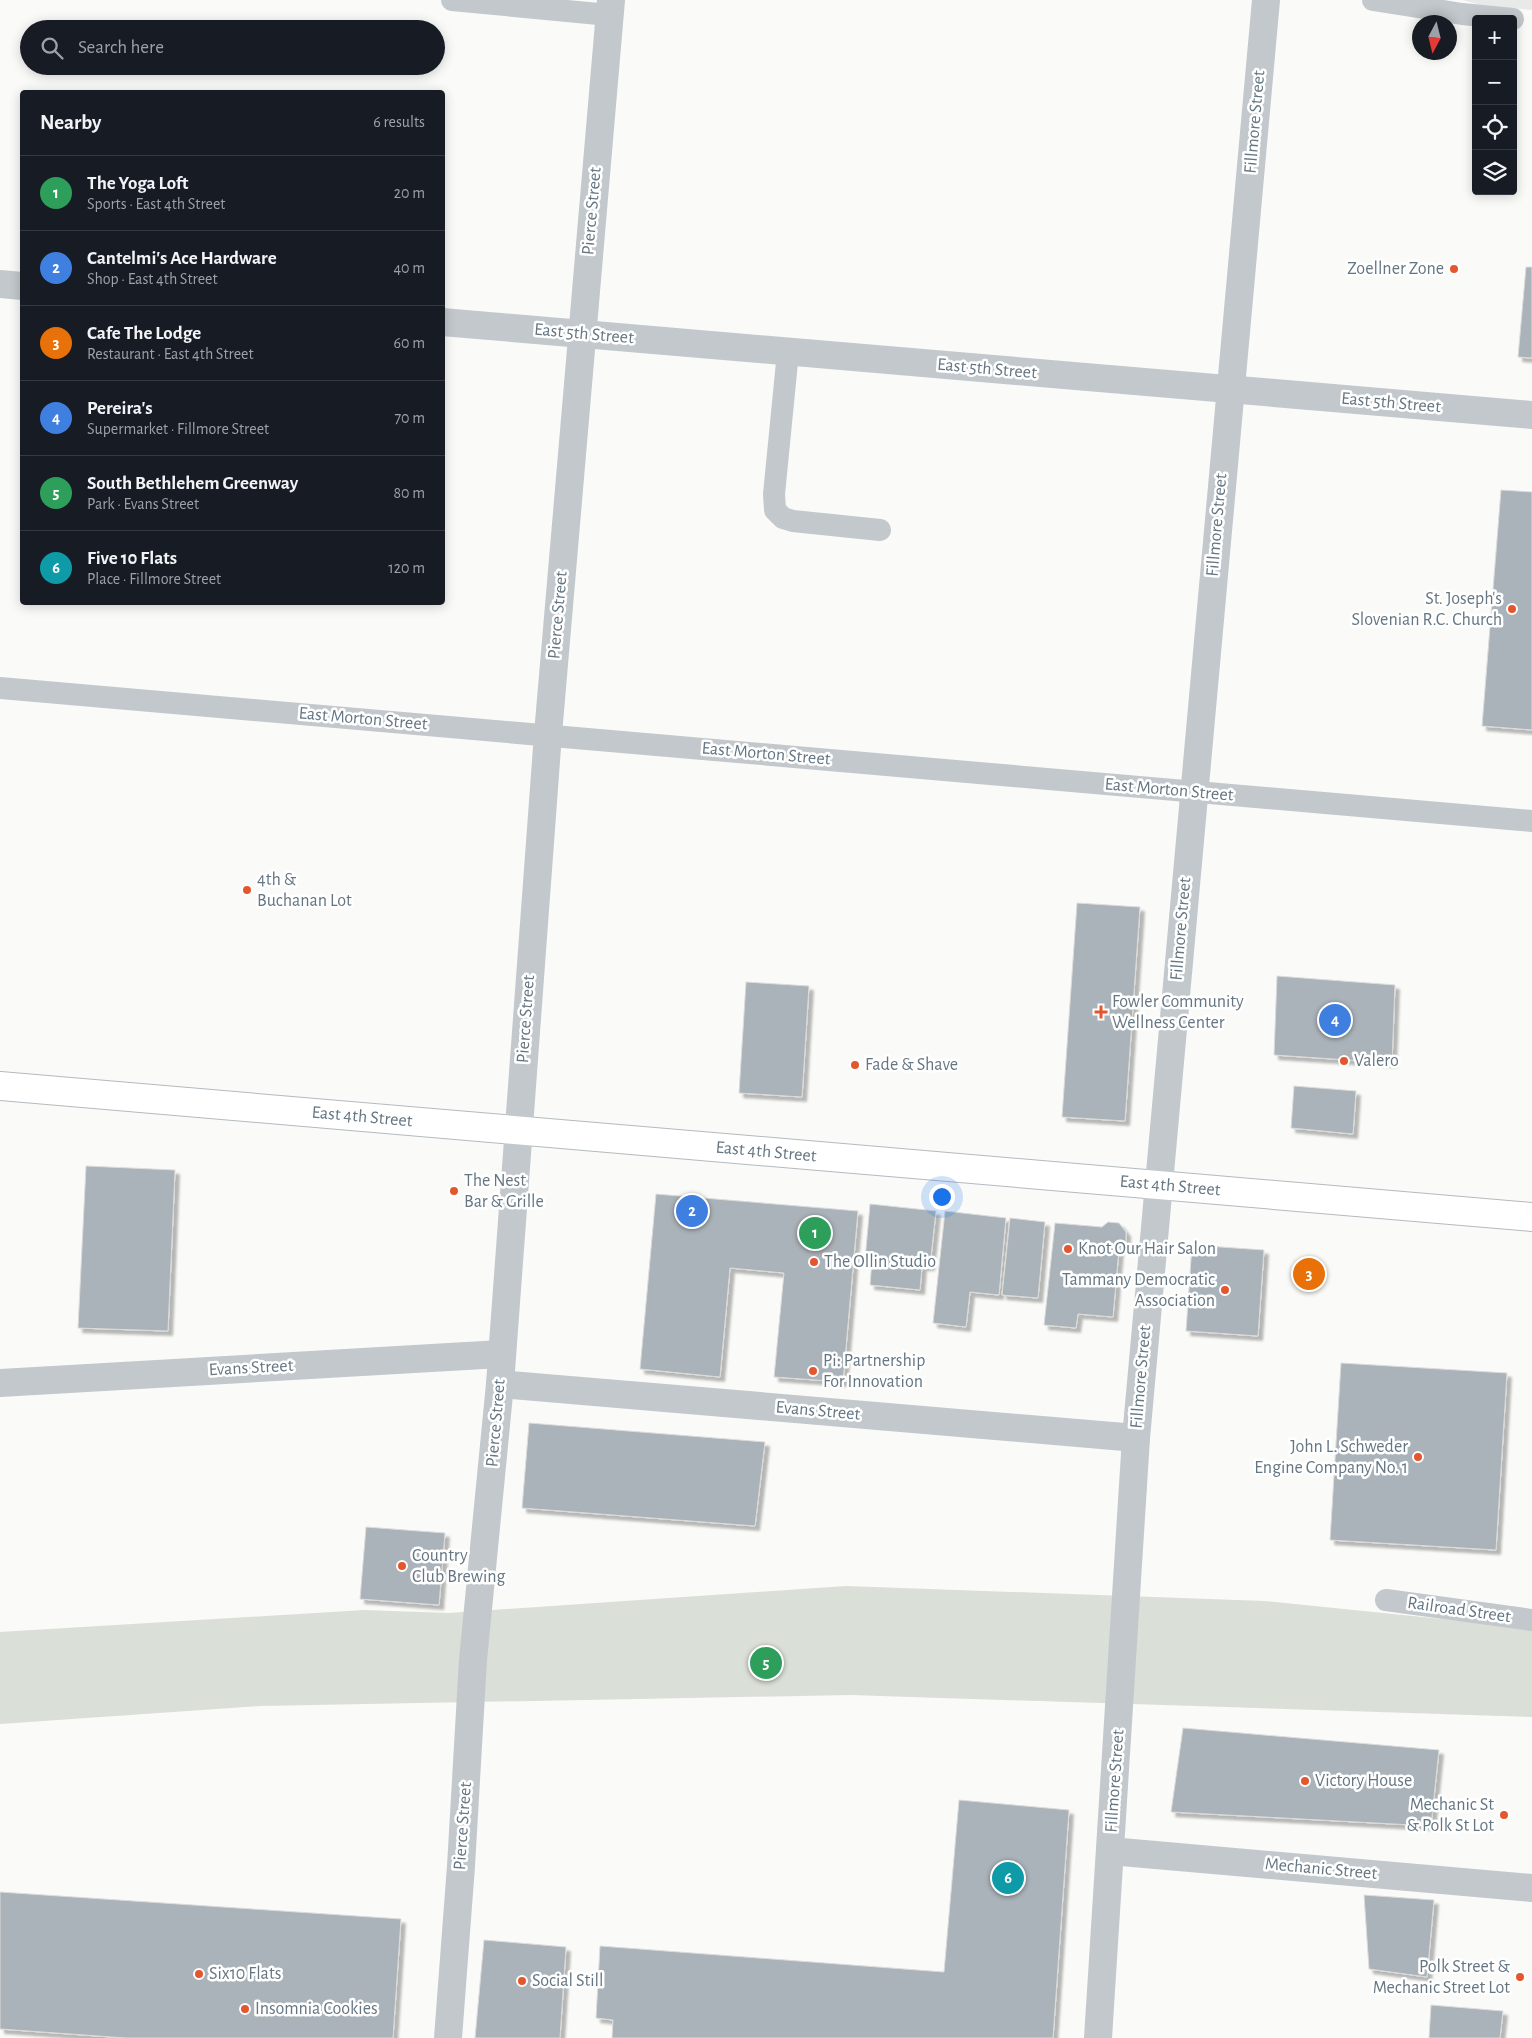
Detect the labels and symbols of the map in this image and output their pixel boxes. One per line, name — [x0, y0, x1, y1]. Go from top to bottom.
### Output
north arrow — [1412, 15, 1457, 60]
street label: Fillmore Street — [1242, 69, 1269, 174]
street label: Pierce Street — [579, 166, 605, 256]
place label: Zoellner Zone — [1347, 260, 1444, 278]
marker: Zoellner Zone — [1448, 263, 1460, 275]
street label: East 5th Street — [533, 321, 635, 347]
street label: East 5th Street — [936, 356, 1038, 382]
street label: East 5th Street — [1340, 390, 1442, 416]
street label: Fillmore Street — [1204, 472, 1231, 577]
street label: Pierce Street — [545, 570, 571, 660]
place label: St. Joseph's Slovenian R.C. Church — [1351, 590, 1502, 629]
marker: St. Joseph's Slovenian R.C. Church — [1506, 603, 1518, 615]
street label: East Morton Street — [298, 704, 428, 734]
street label: East Morton Street — [701, 739, 831, 769]
street label: East Morton Street — [1104, 775, 1234, 805]
place label: 4th & Buchanan Lot — [257, 871, 352, 910]
street label: Fillmore Street — [1168, 876, 1195, 981]
marker: 4th & Buchanan Lot — [241, 884, 253, 896]
street label: Pierce Street — [514, 974, 538, 1064]
place label: Fowler Community Wellness Center — [1112, 993, 1244, 1032]
pin: 4 — [1319, 1001, 1351, 1039]
marker: Fowler Community Wellness Center — [1094, 1005, 1108, 1019]
place label: Valero — [1354, 1052, 1399, 1070]
marker: Valero — [1338, 1055, 1350, 1067]
place label: Fade & Shave — [865, 1056, 958, 1074]
marker: Fade & Shave — [849, 1059, 861, 1071]
street label: East 4th Street — [311, 1104, 413, 1130]
street label: East 4th Street — [715, 1139, 817, 1165]
place label: The Nest Bar & Grille — [464, 1172, 544, 1211]
street label: East 4th Street — [1119, 1173, 1221, 1199]
your location — [929, 1184, 955, 1210]
marker: The Nest Bar & Grille — [448, 1185, 460, 1197]
pin: 2 — [676, 1192, 708, 1230]
pin: 1 — [799, 1214, 831, 1252]
place label: Knot Our Hair Salon — [1078, 1240, 1216, 1258]
marker: Knot Our Hair Salon — [1062, 1243, 1074, 1255]
place label: The Ollin Studio — [824, 1253, 936, 1271]
pin: 3 — [1293, 1255, 1325, 1293]
marker: The Ollin Studio — [808, 1256, 820, 1268]
place label: Tammany Democratic Association — [1062, 1271, 1215, 1310]
marker: Tammany Democratic Association — [1219, 1284, 1231, 1296]
street label: Fillmore Street — [1128, 1324, 1155, 1429]
place label: Pi: Partnership For Innovation — [823, 1352, 925, 1391]
street label: Evans Street — [208, 1357, 294, 1379]
marker: Pi: Partnership For Innovation — [807, 1365, 819, 1377]
street label: Pierce Street — [483, 1378, 509, 1468]
street label: Evans Street — [775, 1398, 861, 1424]
place label: John L. Schweder Engine Company No. 1 — [1254, 1438, 1408, 1477]
marker: John L. Schweder Engine Company No. 1 — [1412, 1451, 1424, 1463]
place label: Country Club Brewing — [412, 1547, 506, 1586]
marker: Country Club Brewing — [396, 1560, 408, 1572]
street label: Railroad Street — [1406, 1594, 1512, 1626]
pin: 5 — [750, 1644, 782, 1682]
street label: Fillmore Street — [1102, 1728, 1128, 1833]
place label: Victory House — [1315, 1772, 1412, 1790]
marker: Victory House — [1299, 1775, 1311, 1787]
street label: Pierce Street — [451, 1781, 475, 1871]
place label: Mechanic St & Polk St Lot — [1406, 1796, 1494, 1835]
marker: Mechanic St & Polk St Lot — [1498, 1809, 1510, 1821]
street label: Mechanic Street — [1264, 1855, 1378, 1883]
pin: 6 — [992, 1859, 1024, 1897]
place label: Polk Street & Mechanic Street Lot — [1373, 1958, 1511, 1997]
place label: Six10 Flats — [209, 1965, 281, 1983]
marker: Six10 Flats — [193, 1968, 205, 1980]
marker: Polk Street & Mechanic Street Lot — [1514, 1971, 1526, 1983]
place label: Social Still — [532, 1972, 603, 1990]
marker: Social Still — [516, 1975, 528, 1987]
place label: Insomnia Cookies — [255, 2000, 378, 2018]
marker: Insomnia Cookies — [239, 2003, 251, 2015]

